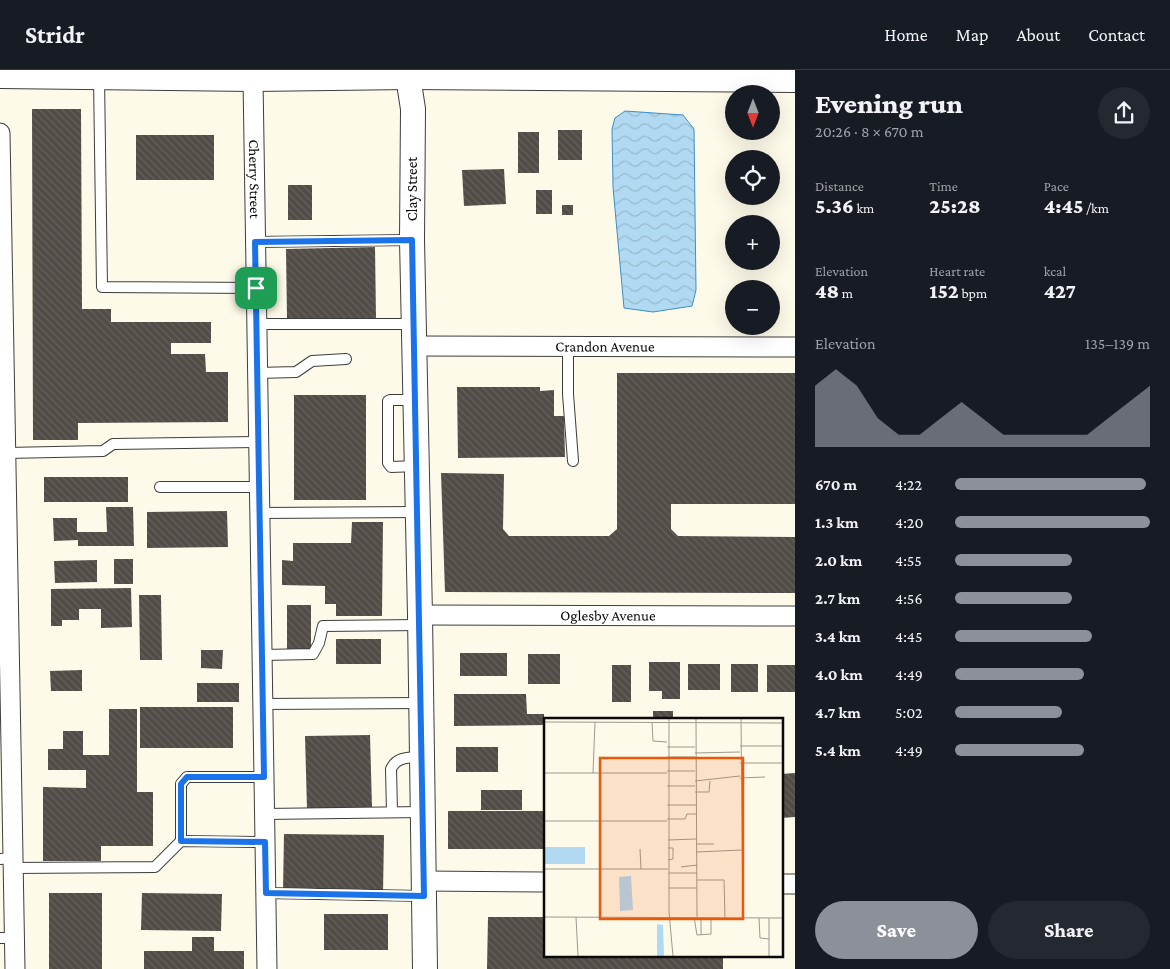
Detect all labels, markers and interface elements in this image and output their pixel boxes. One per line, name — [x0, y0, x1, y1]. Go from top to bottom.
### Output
text: Stridr — [25, 21, 85, 48]
text: Home — [885, 25, 928, 45]
text: Map — [956, 25, 988, 45]
text: About — [1016, 25, 1060, 45]
text: Contact — [1088, 25, 1145, 45]
north arrow — [725, 85, 780, 140]
map controls — [725, 85, 780, 335]
button: share — [1098, 87, 1150, 139]
text: Evening run — [815, 88, 963, 119]
text: 20:26 · 8 × 670 m — [815, 123, 924, 140]
street label: Cherry Street — [245, 139, 263, 220]
button: locate — [725, 150, 780, 205]
street label: Clay Street — [404, 156, 421, 221]
text: Distance — [815, 178, 864, 194]
text: Time — [929, 178, 958, 194]
text: Pace — [1044, 178, 1069, 194]
text: 5.36 — [815, 194, 854, 218]
text: 25:28 — [929, 194, 981, 218]
text: 4:45 — [1044, 194, 1083, 218]
text: km — [854, 200, 874, 216]
text: /km — [1083, 200, 1109, 216]
button: + — [725, 215, 780, 270]
text: Elevation — [815, 263, 868, 279]
text: Heart rate — [929, 263, 985, 279]
text: kcal — [1044, 263, 1066, 279]
pin — [235, 267, 277, 309]
icon: arrive — [242, 274, 270, 302]
text: 48 — [815, 279, 839, 303]
text: 152 — [929, 279, 959, 303]
text: 427 — [1044, 279, 1076, 303]
button: − — [725, 280, 780, 335]
text: m — [839, 285, 853, 301]
text: bpm — [959, 285, 987, 301]
text: Elevation — [815, 335, 876, 352]
text: 135–139 m — [1085, 335, 1150, 352]
street label: Crandon Avenue — [555, 338, 655, 355]
text: 670 m — [815, 476, 857, 493]
text: 4:22 — [895, 476, 922, 493]
text: 1.3 km — [815, 514, 859, 531]
text: 4:20 — [895, 514, 924, 531]
text: 2.0 km — [815, 552, 862, 569]
text: 4:55 — [895, 552, 922, 569]
text: 2.7 km — [815, 590, 860, 607]
text: 4:56 — [895, 590, 923, 607]
street label: Oglesby Avenue — [560, 607, 656, 625]
text: 3.4 km — [815, 628, 861, 645]
text: 4:45 — [895, 628, 922, 645]
text: 4.0 km — [815, 666, 863, 683]
text: 4:49 — [895, 666, 923, 683]
text: 4.7 km — [815, 704, 861, 721]
text: 5:02 — [895, 704, 923, 721]
inset map — [544, 718, 782, 956]
text: 5.4 km — [815, 742, 861, 759]
text: 4:49 — [895, 742, 923, 759]
button: Save — [815, 901, 978, 959]
button: Share — [988, 901, 1150, 959]

